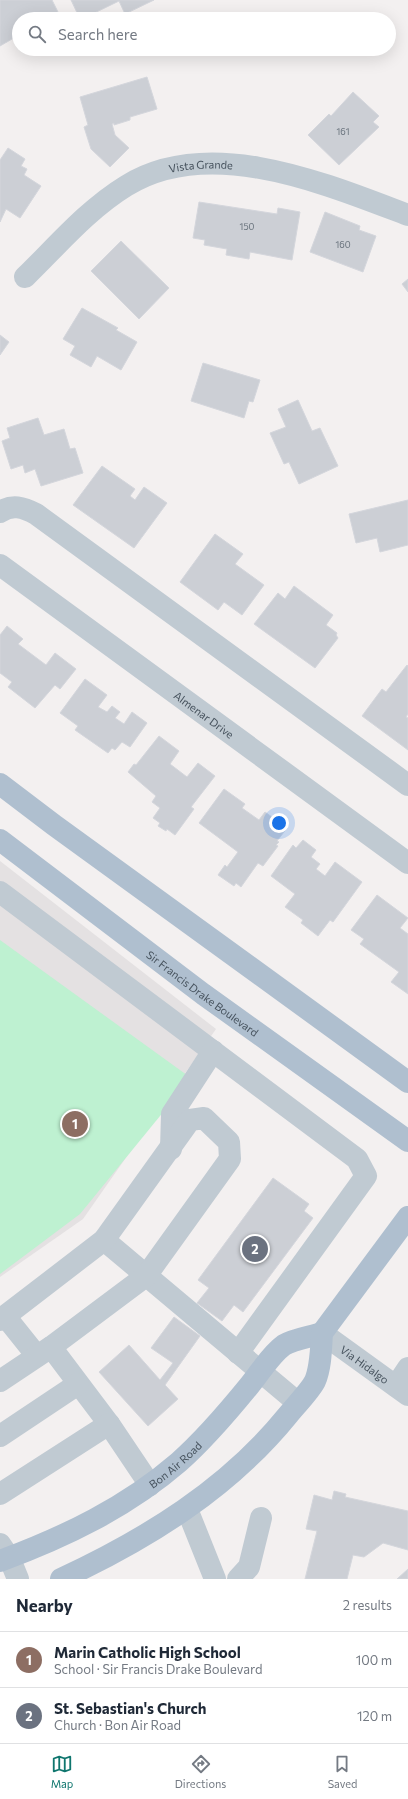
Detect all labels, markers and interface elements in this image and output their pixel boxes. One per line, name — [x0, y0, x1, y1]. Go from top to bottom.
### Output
search box — [12, 12, 396, 56]
icon: search — [26, 23, 48, 45]
text: Search here — [58, 25, 137, 43]
house number: 161 — [336, 126, 350, 137]
street label: Vista Grande — [167, 157, 234, 175]
house number: 150 — [240, 221, 255, 232]
house number: 160 — [335, 239, 351, 250]
street label: Almenar Drive — [172, 688, 237, 741]
your location — [269, 813, 289, 833]
street label: Sir Francis Drake Boulevard — [144, 947, 261, 1038]
pin: 1 — [62, 1109, 88, 1139]
pin: 2 — [242, 1234, 268, 1264]
street label: Via Hidalgo — [338, 1342, 392, 1386]
street label: Bon Air Road — [146, 1438, 204, 1490]
text: Nearby — [16, 1595, 73, 1616]
text: 2 results — [343, 1597, 392, 1613]
text: Marin Catholic High School — [54, 1643, 241, 1661]
text: 1 — [26, 1652, 32, 1668]
text: 100 m — [356, 1652, 392, 1668]
text: School · Sir Francis Drake Boulevard — [54, 1661, 263, 1677]
text: St. Sebastian's Church — [54, 1699, 206, 1717]
text: 2 — [25, 1708, 33, 1724]
text: 120 m — [357, 1708, 392, 1724]
text: Church · Bon Air Road — [54, 1717, 181, 1733]
tab: Map — [51, 1753, 73, 1790]
tab: Directions — [175, 1753, 226, 1790]
tab: Saved — [328, 1753, 357, 1790]

